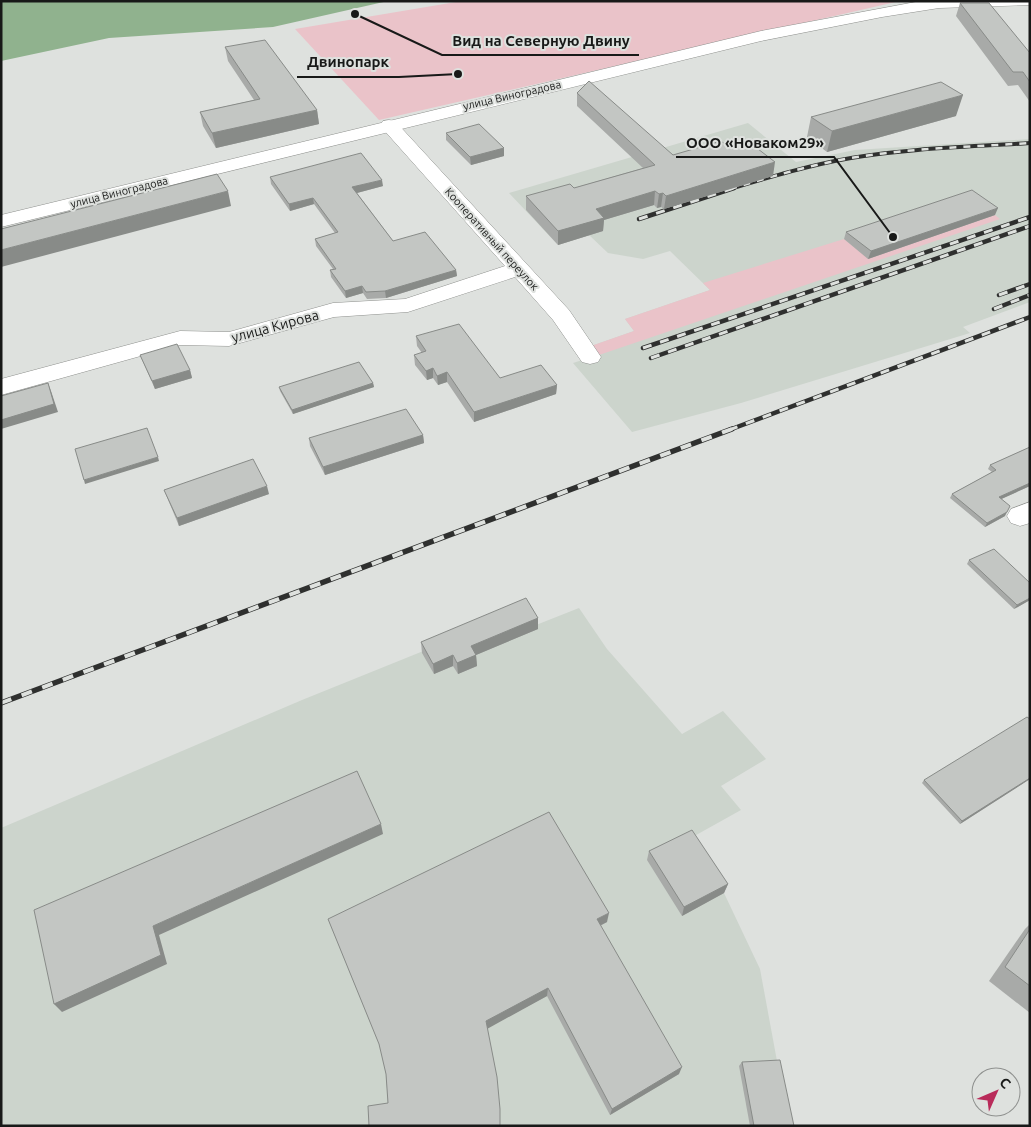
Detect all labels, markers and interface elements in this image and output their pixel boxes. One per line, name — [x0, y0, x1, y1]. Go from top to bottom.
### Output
callout: Вид на Северную Двину — [442, 25, 639, 55]
text: Вид на Северную Двину — [452, 32, 630, 49]
callout: Двинопарк — [297, 47, 399, 77]
text: Двинопарк — [307, 53, 390, 70]
street label: улица Виноградова — [462, 78, 562, 112]
callout: ООО «Новаком29» — [676, 127, 834, 157]
text: ООО «Новаком29» — [686, 134, 825, 151]
street label: улица Виноградова — [69, 174, 169, 210]
street label: Кооперативный переулок — [443, 185, 541, 293]
street label: улица Кирова — [230, 307, 320, 345]
north arrow — [971, 1067, 1021, 1117]
text: С — [996, 1074, 1014, 1092]

